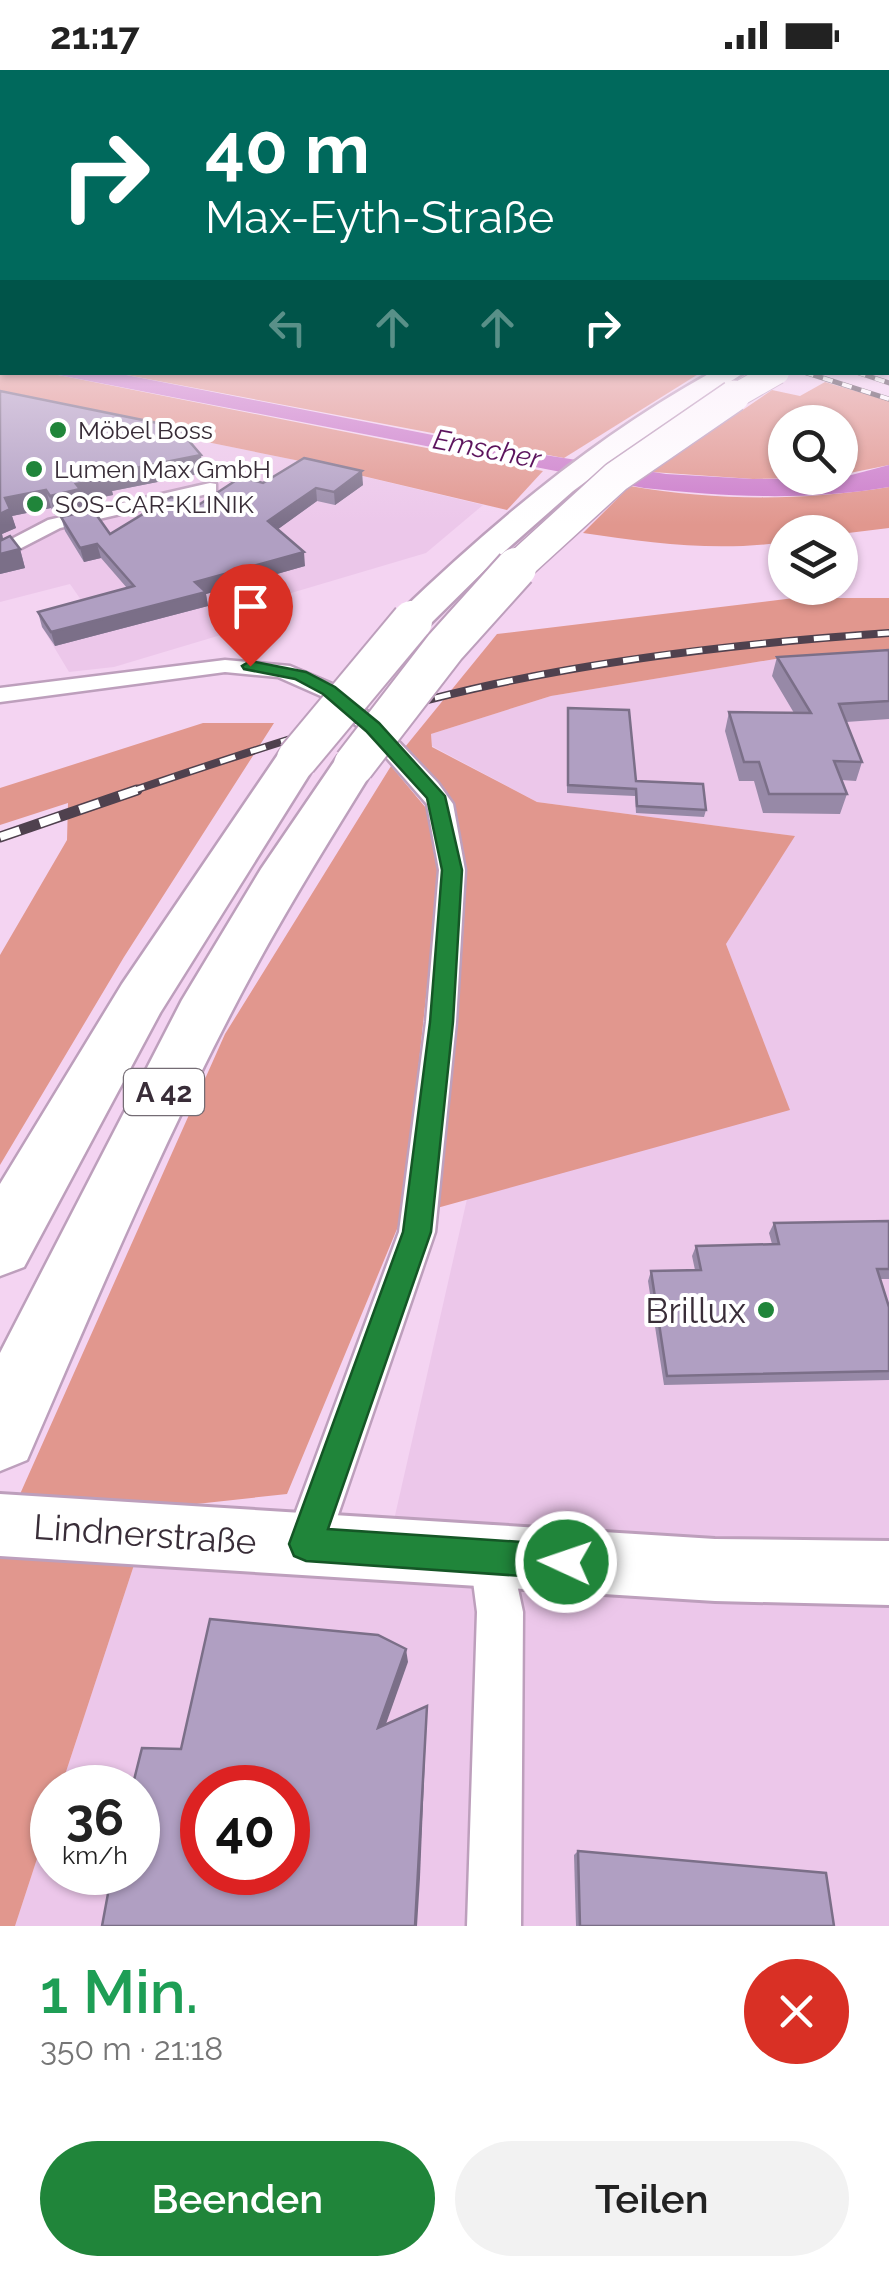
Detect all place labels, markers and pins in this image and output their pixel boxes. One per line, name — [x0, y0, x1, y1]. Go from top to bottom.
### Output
place label: Möbel Boss — [78, 415, 213, 445]
marker: Möbel Boss — [47, 419, 69, 441]
place label: Lumen Max GmbH — [54, 454, 271, 484]
marker: Lumen Max GmbH — [23, 458, 45, 480]
place label: SOS-CAR-KLINIK — [55, 489, 255, 519]
marker: SOS-CAR-KLINIK — [24, 493, 46, 515]
pin — [208, 564, 293, 667]
place label: Brillux — [645, 1290, 746, 1331]
marker: Brillux — [755, 1299, 777, 1321]

